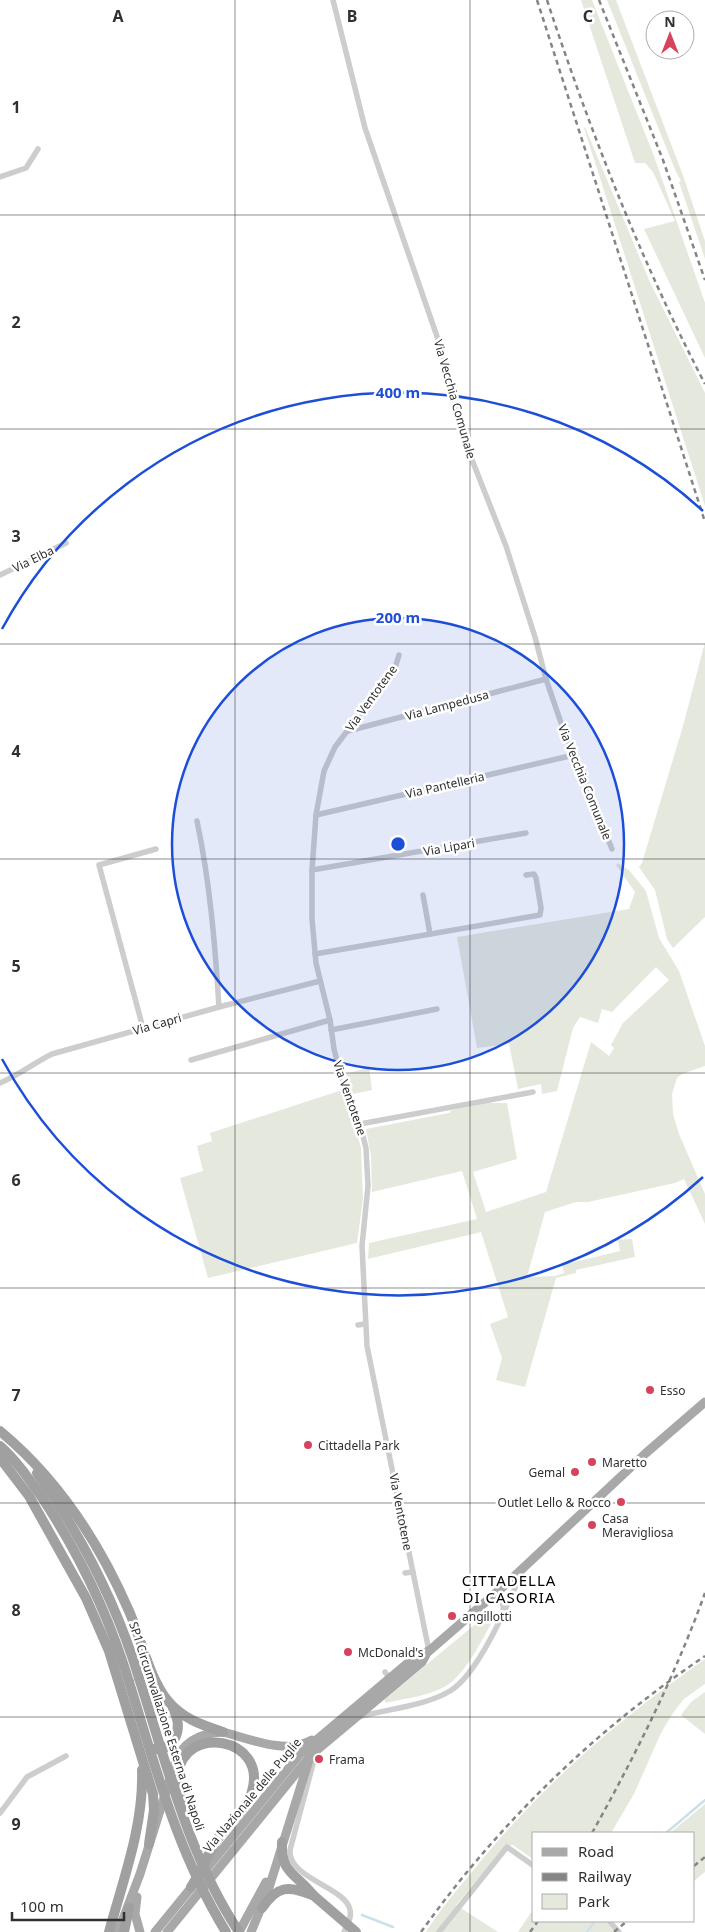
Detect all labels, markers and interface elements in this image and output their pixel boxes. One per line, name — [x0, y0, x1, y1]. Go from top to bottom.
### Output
text: A — [112, 5, 124, 27]
text: B — [347, 5, 357, 27]
text: C — [583, 5, 593, 27]
north arrow — [645, 10, 695, 60]
text: N — [664, 12, 676, 31]
text: 1 — [11, 96, 21, 118]
text: 2 — [11, 311, 21, 333]
street label: Via Vecchia Comunale — [430, 337, 480, 461]
text: 400 m — [376, 382, 420, 402]
text: 3 — [11, 525, 21, 547]
street label: Via Elba — [9, 542, 57, 576]
text: 200 m — [376, 607, 420, 627]
street label: Via Ventotene — [341, 661, 401, 735]
street label: Via Lampedusa — [403, 686, 491, 724]
street label: Via Vecchia Comunale — [554, 722, 616, 843]
text: 4 — [11, 740, 21, 762]
street label: Via Pantelleria — [404, 768, 486, 802]
street label: Via Lipari — [422, 834, 476, 860]
centre of rings — [389, 835, 407, 853]
text: 5 — [11, 955, 21, 977]
street label: Via Capri — [131, 1009, 183, 1039]
street label: Via Ventotene — [329, 1058, 371, 1138]
text: 6 — [11, 1169, 21, 1191]
place label: Esso — [660, 1382, 685, 1399]
text: 7 — [11, 1384, 21, 1406]
marker: Esso — [644, 1384, 656, 1396]
place label: Cittadella Park — [318, 1437, 400, 1454]
marker: Cittadella Park — [302, 1439, 314, 1451]
place label: Maretto — [602, 1454, 647, 1471]
marker: Maretto — [586, 1456, 598, 1468]
place label: Gemal — [528, 1464, 565, 1481]
marker: Gemal — [569, 1466, 581, 1478]
street label: Via Ventotene — [385, 1472, 417, 1552]
place label: Outlet Lello & Rocco — [498, 1494, 611, 1511]
marker: Outlet Lello & Rocco — [615, 1496, 627, 1508]
place label: Casa Meravigliosa — [602, 1510, 674, 1541]
marker: Casa Meravigliosa — [586, 1519, 598, 1531]
district label: CITTADELLA DI CASORIA — [462, 1570, 556, 1607]
text: 8 — [11, 1599, 21, 1621]
place label: angillotti — [462, 1608, 512, 1625]
marker: angillotti — [446, 1610, 458, 1622]
street label: SP1 Circumvallazione Esterna di Napoli — [125, 1619, 209, 1833]
place label: McDonald's — [358, 1644, 424, 1661]
marker: McDonald's — [342, 1646, 354, 1658]
street label: Via Nazionale delle Puglie — [199, 1734, 305, 1856]
place label: Frama — [329, 1751, 365, 1768]
marker: Frama — [313, 1753, 325, 1765]
text: 9 — [11, 1813, 21, 1835]
legend — [532, 1832, 695, 1922]
text: Road — [578, 1841, 614, 1861]
text: Railway — [578, 1866, 632, 1886]
scale bar — [12, 1890, 125, 1922]
text: Park — [578, 1891, 610, 1911]
text: 100 m — [20, 1896, 64, 1916]

